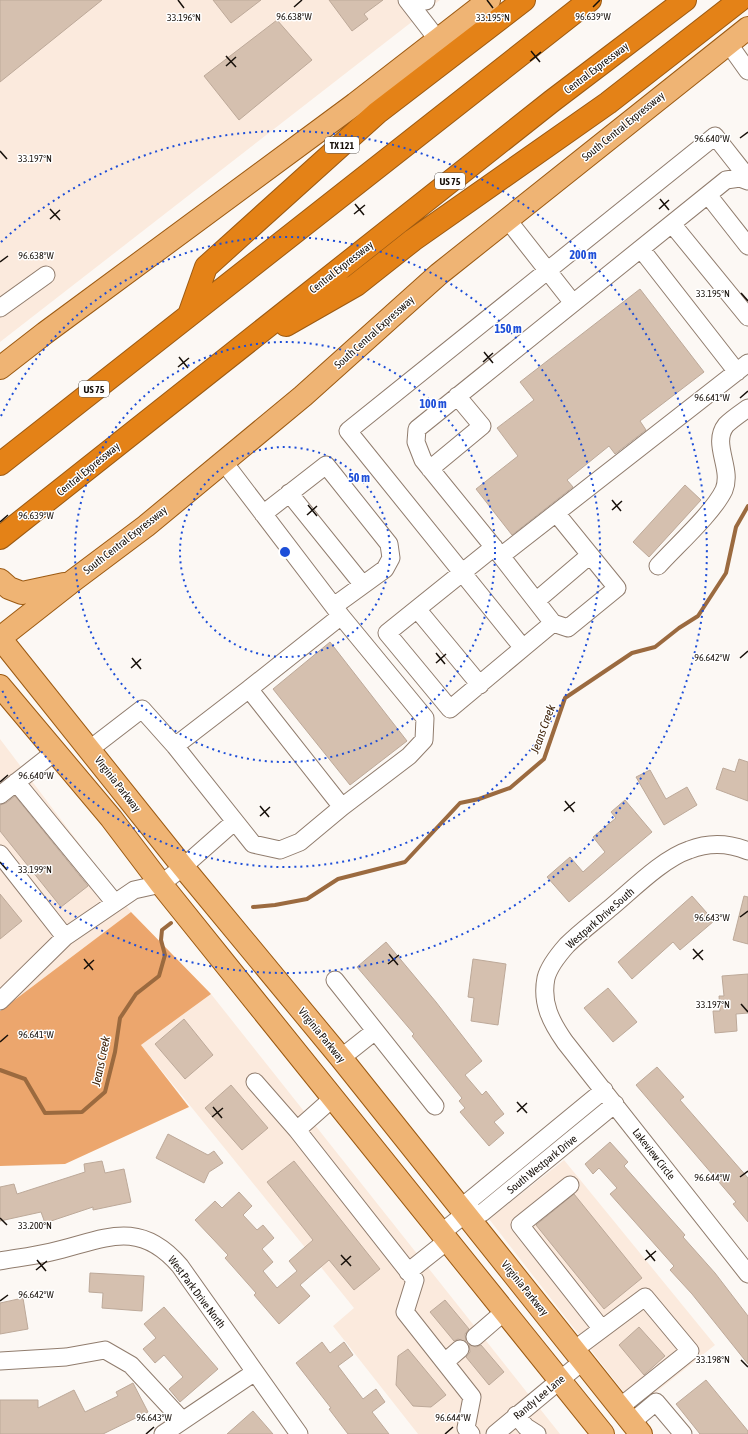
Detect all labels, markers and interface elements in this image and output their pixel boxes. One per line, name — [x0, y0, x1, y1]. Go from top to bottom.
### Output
text: 96.638°W — [276, 11, 312, 22]
text: 96.639°W — [575, 11, 611, 22]
text: 33.196°N — [167, 12, 201, 23]
text: 33.195°N — [476, 12, 510, 23]
street label: Central Expressway — [561, 40, 631, 96]
street label: South Central Expressway — [579, 89, 667, 163]
text: 96.640°W — [694, 133, 730, 144]
road number: TX 121 — [325, 137, 359, 153]
text: 33.197°N — [18, 153, 52, 164]
road number: US 75 — [435, 173, 465, 189]
street label: Central Expressway — [307, 238, 376, 296]
text: 200 m — [569, 248, 597, 262]
text: 96.638°W — [18, 250, 54, 261]
text: 33.195°N — [696, 288, 730, 299]
street label: South Central Expressway — [332, 293, 416, 371]
text: 150 m — [494, 322, 522, 336]
road number: US 75 — [79, 381, 109, 397]
text: 96.641°W — [694, 392, 730, 403]
text: 100 m — [419, 397, 447, 411]
street label: Central Expressway — [54, 440, 122, 498]
text: 50 m — [348, 471, 370, 485]
street label: South Central Expressway — [81, 503, 169, 576]
text: 96.639°W — [18, 510, 54, 521]
centre of rings — [278, 545, 292, 559]
text: 96.642°W — [694, 652, 730, 663]
water label: Jeans Creek — [527, 702, 559, 756]
street label: Virginia Parkway — [93, 754, 144, 814]
text: 96.640°W — [18, 770, 54, 781]
text: 33.199°N — [18, 864, 52, 875]
street label: Westpark Drive South — [564, 885, 636, 951]
text: 96.643°W — [694, 912, 730, 923]
text: 33.197°N — [696, 999, 730, 1010]
street label: Virginia Parkway — [296, 1005, 348, 1065]
text: 96.641°W — [18, 1029, 54, 1040]
water label: Jeans Creek — [89, 1034, 113, 1088]
street label: Lakeview Circle — [630, 1126, 678, 1182]
street label: South Westpark Drive — [505, 1132, 579, 1196]
text: 96.644°W — [694, 1172, 730, 1183]
text: 33.200°N — [18, 1220, 52, 1231]
street label: West Park Drive North — [166, 1254, 228, 1330]
street label: Virginia Parkway — [499, 1258, 551, 1318]
text: 96.642°W — [18, 1289, 54, 1300]
text: 33.198°N — [696, 1354, 730, 1365]
street label: Randy Lee Lane — [511, 1372, 567, 1422]
text: 96.643°W — [136, 1412, 172, 1423]
text: 96.644°W — [435, 1412, 471, 1423]

